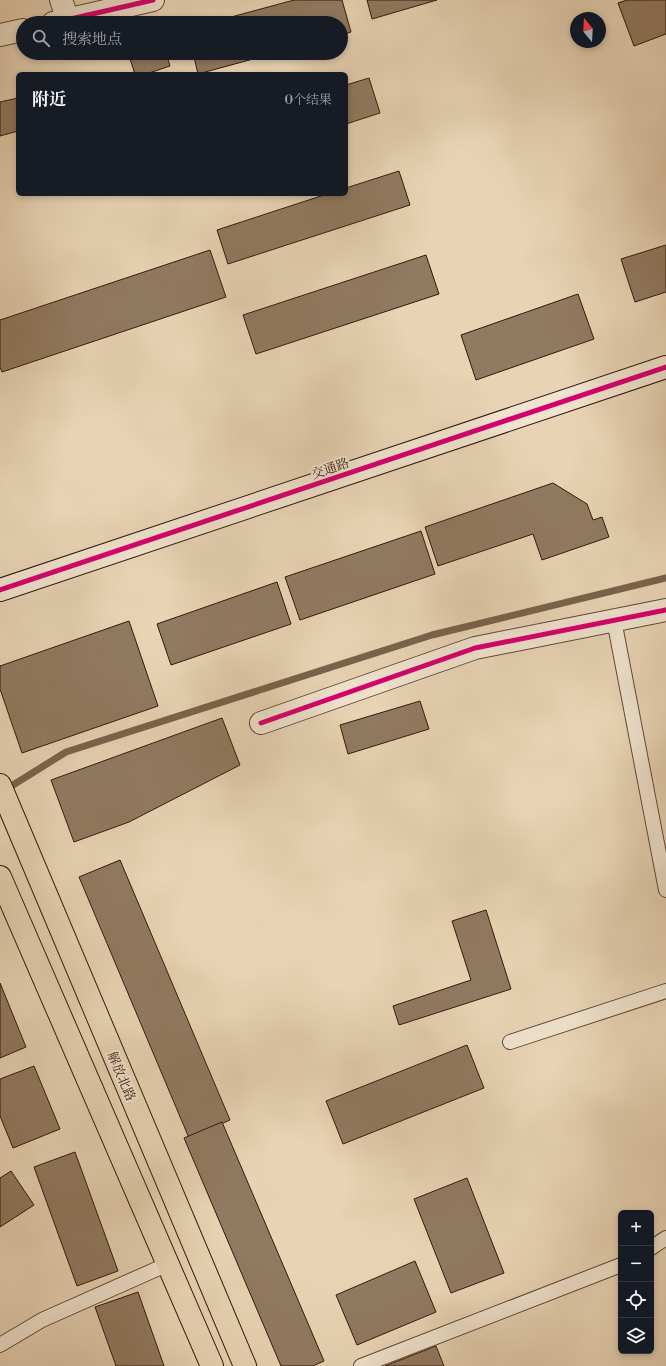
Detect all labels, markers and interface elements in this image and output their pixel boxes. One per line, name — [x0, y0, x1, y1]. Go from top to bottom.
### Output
north arrow — [570, 12, 606, 48]
search box — [16, 16, 348, 60]
icon: search — [30, 27, 52, 49]
text: 搜索地点 — [62, 30, 122, 49]
text: 附近 — [32, 89, 66, 111]
text: 0个结果 — [284, 92, 332, 108]
street label: 交通路 — [309, 455, 351, 483]
street label: 解放北路 — [104, 1049, 139, 1103]
map controls — [618, 1210, 654, 1354]
button: + — [618, 1210, 654, 1246]
button: − — [618, 1246, 654, 1282]
button: locate — [618, 1282, 654, 1318]
button: layers — [618, 1318, 654, 1354]

